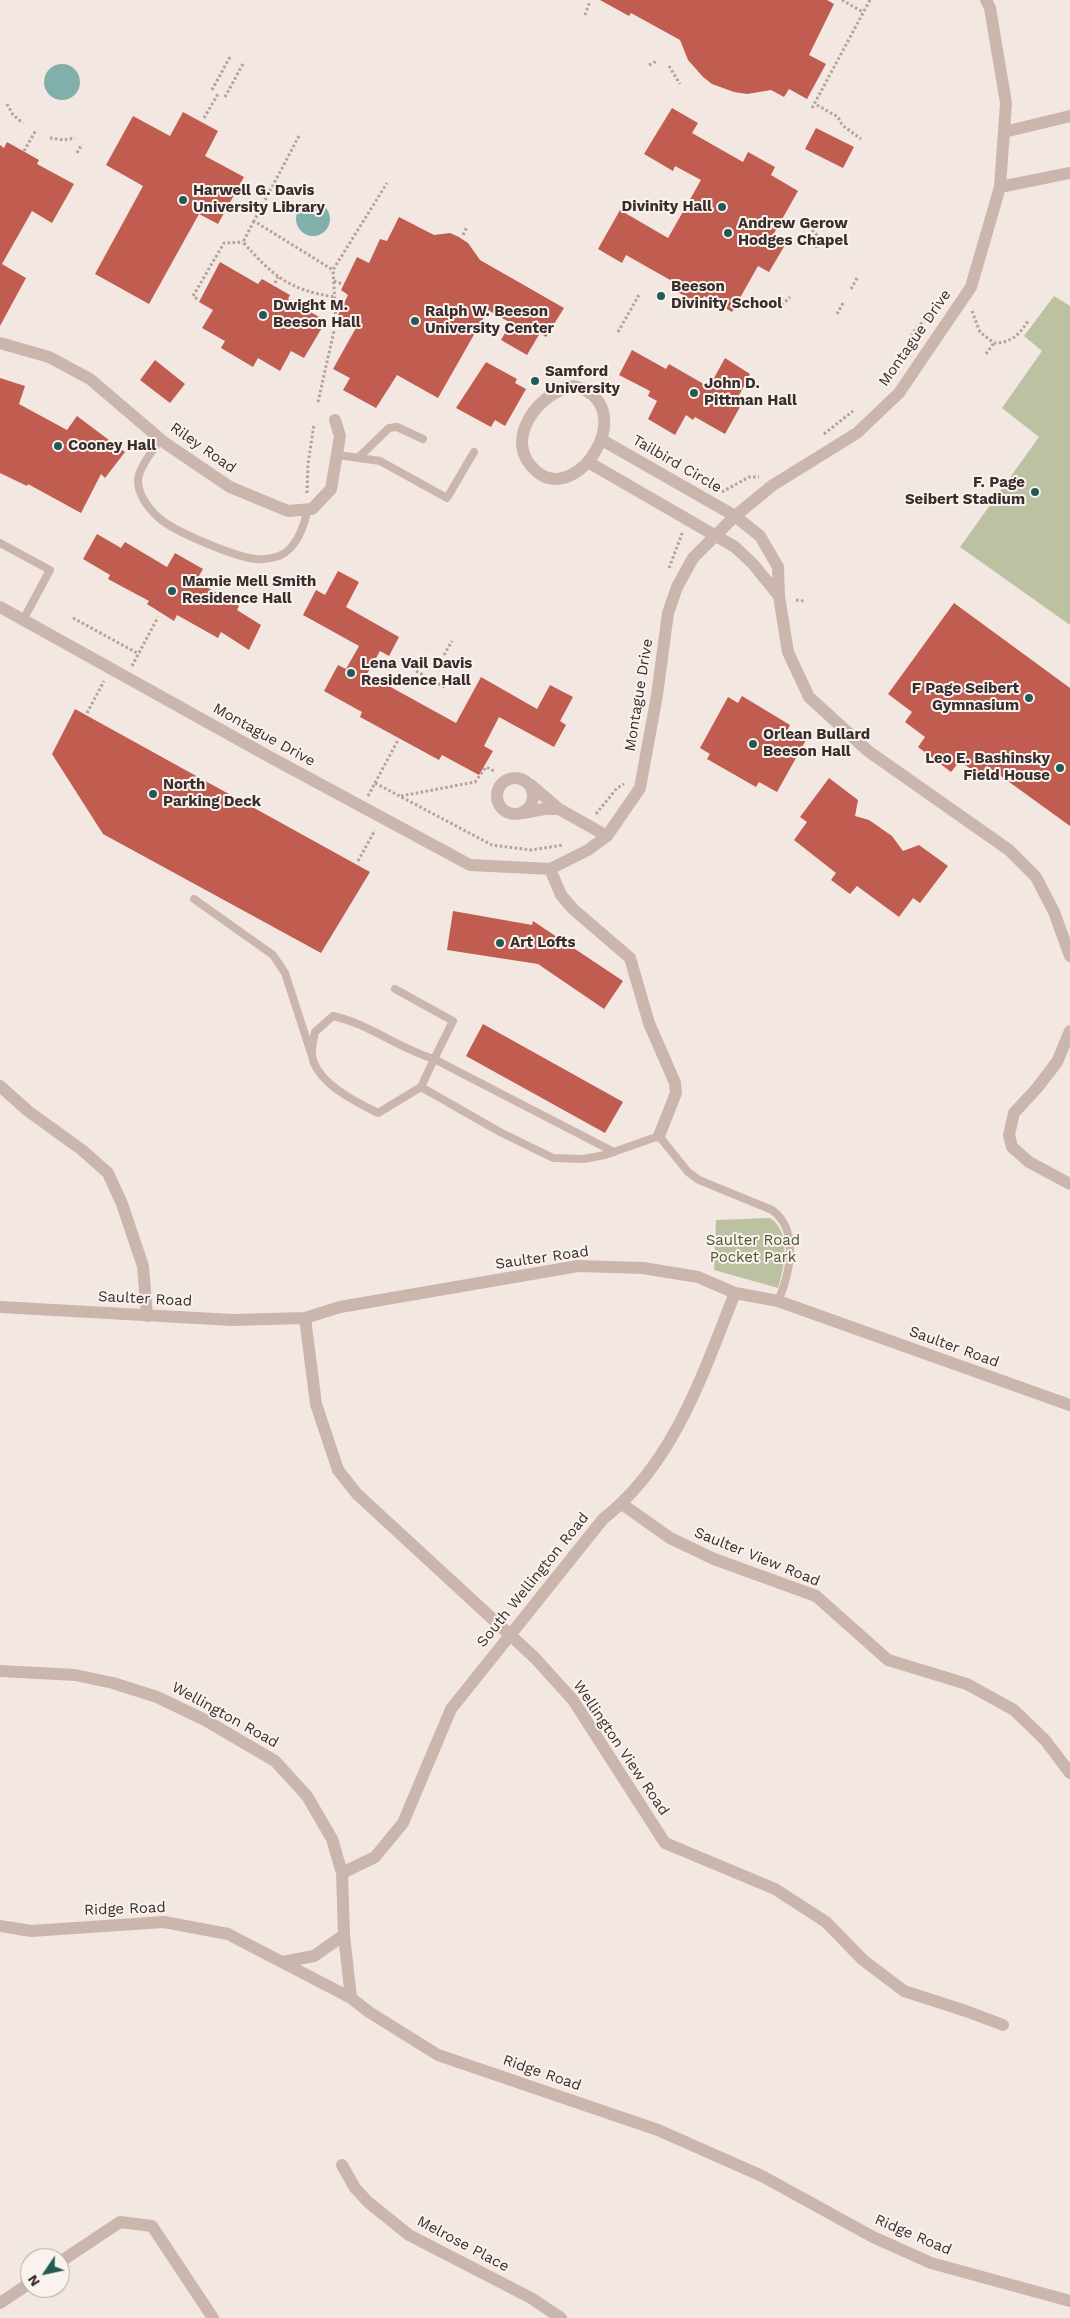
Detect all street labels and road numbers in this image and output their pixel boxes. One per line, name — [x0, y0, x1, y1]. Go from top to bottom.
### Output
street label: Montague Drive — [875, 286, 955, 390]
street label: Riley Road — [167, 419, 239, 477]
street label: Tailbird Circle — [629, 431, 725, 497]
street label: Montague Drive — [621, 637, 657, 753]
street label: Montague Drive — [210, 700, 318, 770]
street label: Saulter Road — [494, 1243, 590, 1273]
street label: Saulter Road — [97, 1288, 193, 1310]
street label: Saulter Road — [907, 1322, 1001, 1372]
street label: South Wellington Road — [473, 1509, 593, 1651]
street label: Saulter View Road — [691, 1524, 823, 1590]
street label: Wellington View Road — [569, 1677, 673, 1819]
street label: Wellington Road — [168, 1678, 282, 1752]
street label: Ridge Road — [84, 1899, 166, 1919]
street label: Ridge Road — [500, 2051, 584, 2095]
street label: Ridge Road — [872, 2211, 954, 2259]
street label: Melrose Place — [414, 2212, 512, 2276]

